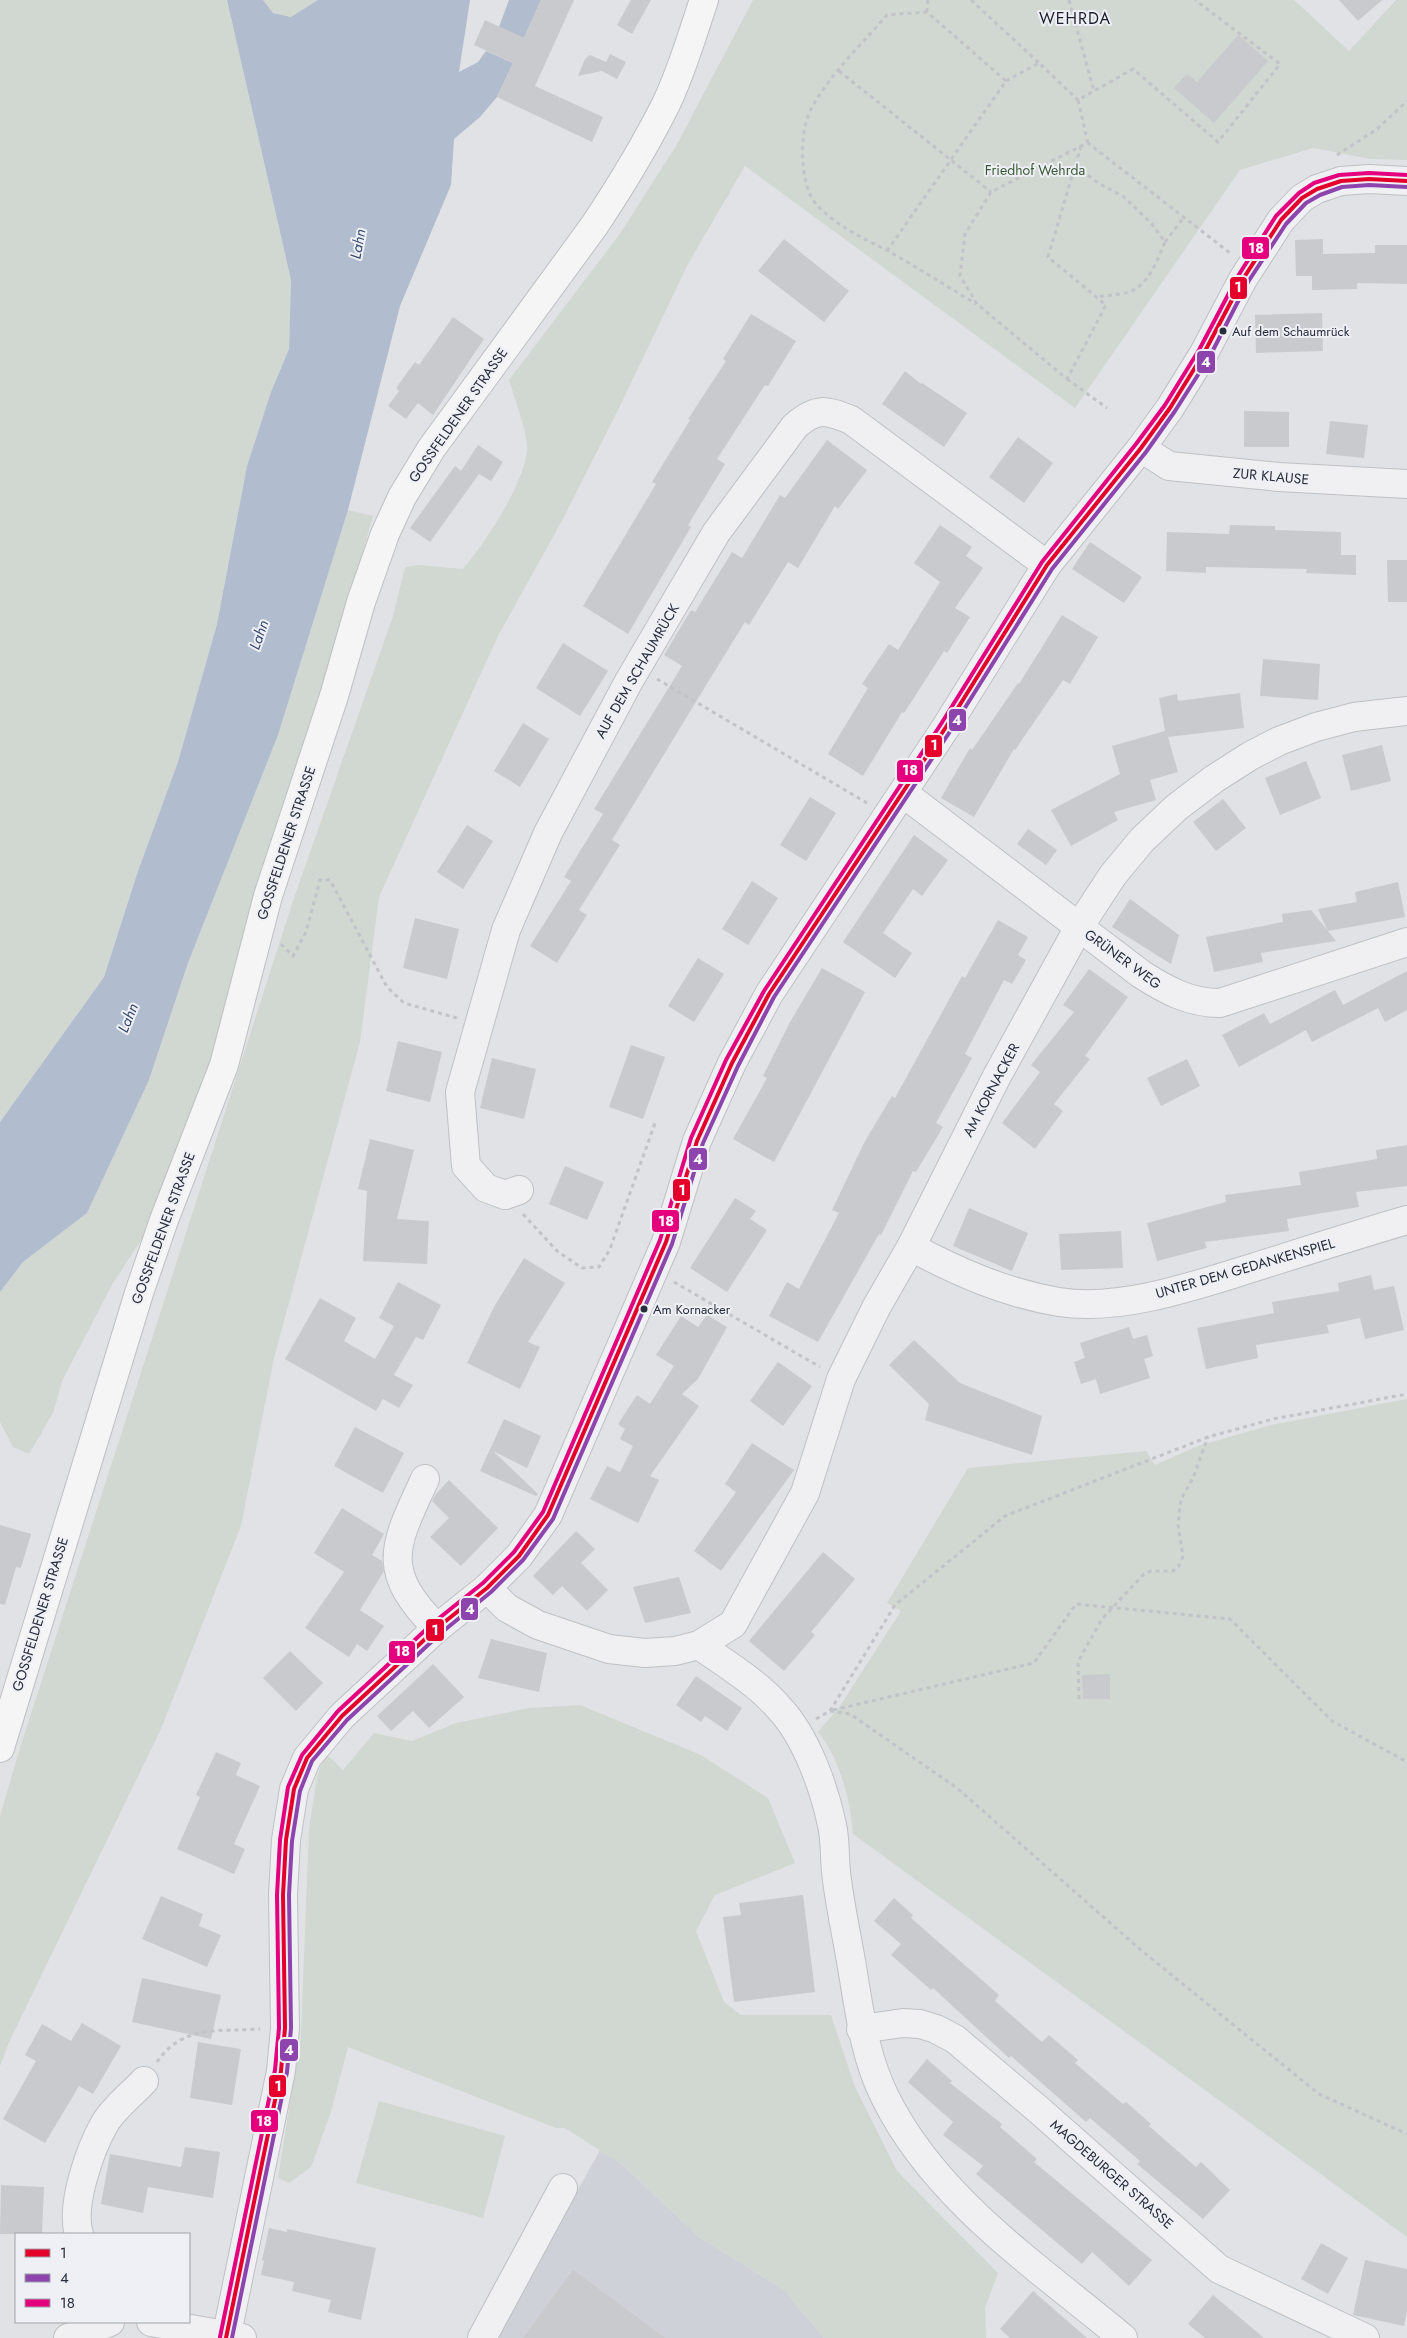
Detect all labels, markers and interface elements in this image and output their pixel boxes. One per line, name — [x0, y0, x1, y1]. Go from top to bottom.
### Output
district label: WEHRDA — [1039, 7, 1111, 30]
park label: Friedhof Wehrda — [985, 160, 1085, 180]
water label: Lahn — [345, 227, 371, 261]
line badge: 18 — [1241, 236, 1270, 260]
text: 18 — [1248, 238, 1264, 258]
line badge: 1 — [1229, 276, 1248, 300]
text: 1 — [1234, 277, 1242, 297]
place label: Auf dem Schaumrück — [1232, 322, 1350, 341]
marker: Auf dem Schaumrück — [1218, 326, 1228, 336]
street label: GOSSFELDENER STRASSE — [404, 344, 512, 486]
line badge: 4 — [1196, 350, 1216, 374]
text: 4 — [1201, 352, 1211, 372]
street label: ZUR KLAUSE — [1232, 463, 1310, 489]
street label: AUF DEM SCHAUMRÜCK — [590, 600, 684, 742]
water label: Lahn — [244, 617, 274, 653]
line badge: 4 — [948, 708, 967, 732]
text: 4 — [952, 710, 962, 730]
line badge: 1 — [924, 734, 943, 758]
text: 1 — [930, 735, 938, 755]
line badge: 18 — [896, 759, 924, 783]
text: 18 — [902, 760, 918, 780]
street label: GOSSFELDENER STRASSE — [252, 764, 320, 922]
street label: GRÜNER WEG — [1081, 924, 1166, 994]
water label: Lahn — [112, 1000, 144, 1036]
street label: AM KORNACKER — [958, 1039, 1024, 1140]
line badge: 4 — [688, 1147, 708, 1171]
street label: GOSSFELDENER STRASSE — [126, 1149, 200, 1307]
text: 4 — [693, 1149, 703, 1169]
line badge: 1 — [672, 1178, 691, 1202]
text: 1 — [678, 1180, 686, 1200]
line badge: 18 — [651, 1209, 680, 1233]
text: 18 — [658, 1211, 674, 1231]
street label: UNTER DEM GEDANKENSPIEL — [1153, 1233, 1338, 1303]
place label: Am Kornacker — [653, 1300, 731, 1319]
marker: Am Kornacker — [639, 1304, 649, 1314]
street label: GOSSFELDENER STRASSE — [7, 1534, 73, 1694]
line badge: 4 — [460, 1597, 479, 1621]
text: 4 — [465, 1599, 475, 1619]
line badge: 1 — [425, 1618, 445, 1642]
text: 1 — [431, 1620, 439, 1640]
line badge: 18 — [388, 1640, 416, 1664]
text: 18 — [394, 1641, 410, 1661]
line badge: 4 — [279, 2038, 299, 2062]
text: 4 — [284, 2040, 294, 2060]
line badge: 1 — [268, 2074, 287, 2098]
text: 1 — [274, 2076, 282, 2096]
line badge: 18 — [250, 2109, 279, 2133]
text: 18 — [256, 2111, 272, 2131]
street label: MAGDEBURGER STRASSE — [1046, 2115, 1178, 2233]
legend — [15, 2233, 190, 2323]
text: 1 — [60, 2242, 67, 2264]
text: 4 — [60, 2267, 69, 2289]
text: 18 — [60, 2292, 75, 2314]

